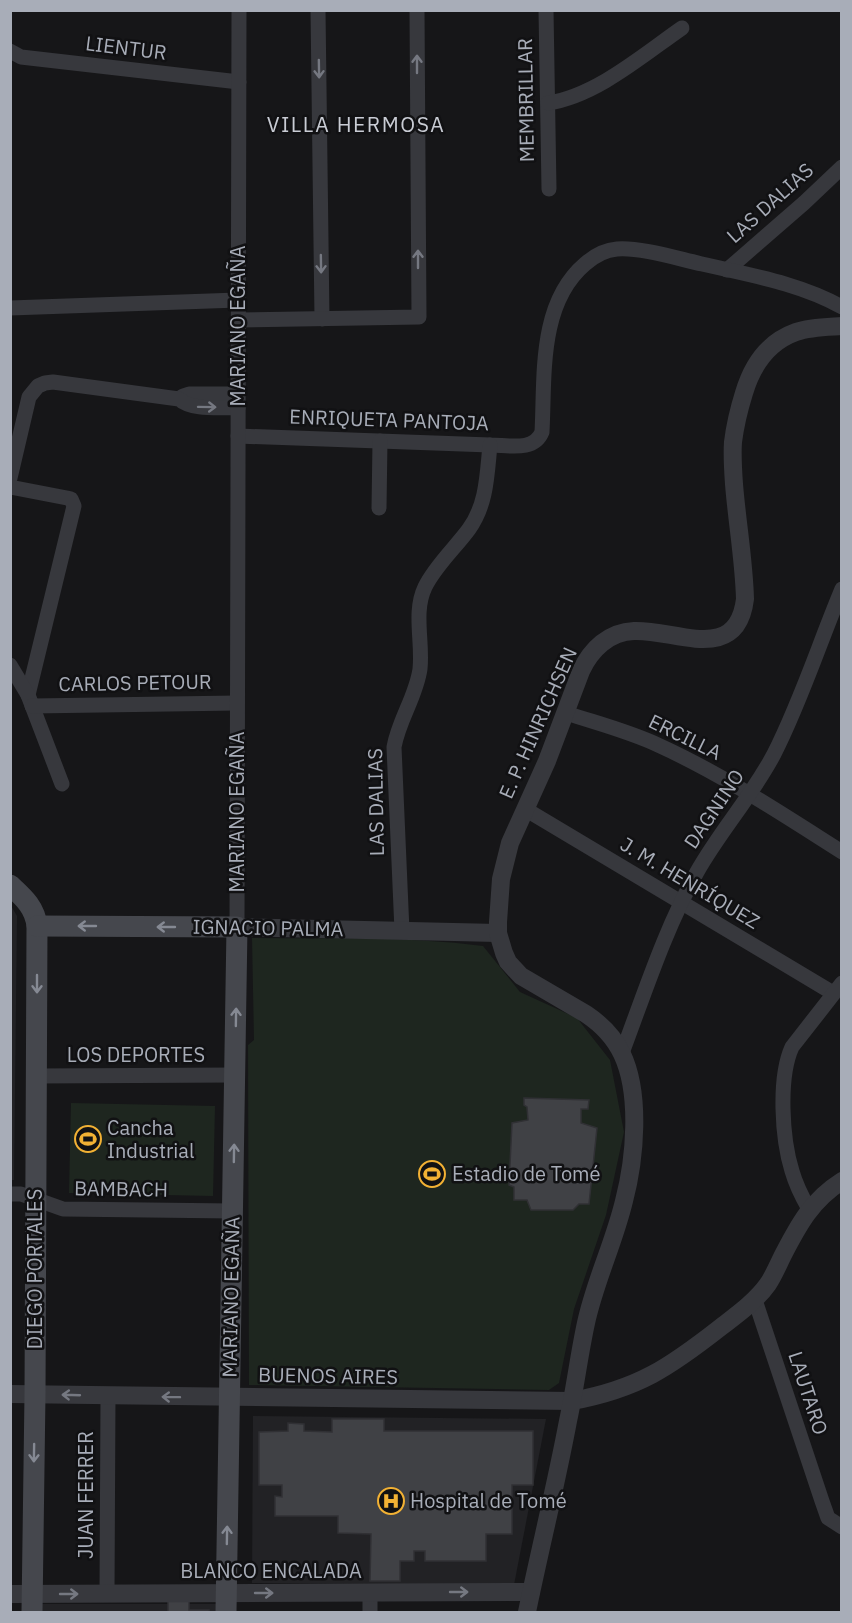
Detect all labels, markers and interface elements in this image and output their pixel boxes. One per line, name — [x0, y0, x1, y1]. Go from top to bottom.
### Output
street label: LIENTUR — [84, 29, 168, 66]
street label: MEMBRILLAR — [511, 38, 540, 162]
one-way arrow — [412, 54, 423, 74]
one-way arrow — [313, 58, 325, 78]
district label: VILLA HERMOSA — [267, 110, 445, 138]
street label: LAS DALIAS — [720, 156, 819, 249]
street label: MARIANO EGAÑA — [224, 245, 251, 407]
one-way arrow — [413, 249, 424, 269]
one-way arrow — [315, 253, 327, 273]
one-way arrow — [197, 401, 217, 413]
street label: ENRIQUETA PANTOJA — [289, 403, 489, 436]
street label: E. P. HINRICHSEN — [492, 643, 583, 803]
street label: CARLOS PETOUR — [58, 668, 212, 697]
street label: ERCILLA — [644, 707, 726, 766]
street label: MARIANO EGAÑA — [223, 731, 250, 893]
street label: LAS DALIAS — [361, 748, 390, 856]
street label: DAGNINO — [677, 764, 750, 854]
street label: J. M. HENRÍQUEZ — [616, 830, 765, 935]
street label: IGNACIO PALMA — [192, 913, 344, 942]
one-way arrow — [77, 920, 97, 932]
one-way arrow — [156, 921, 176, 933]
one-way arrow — [31, 974, 43, 994]
one-way arrow — [230, 1007, 242, 1027]
street label: LOS DEPORTES — [67, 1041, 205, 1068]
place label: Cancha Industrial — [107, 1114, 194, 1164]
sports icon: Cancha Industrial — [73, 1124, 103, 1154]
one-way arrow — [228, 1143, 240, 1163]
sports icon: Estadio de Tomé — [417, 1159, 447, 1189]
place label: Estadio de Tomé — [452, 1160, 601, 1187]
street label: BAMBACH — [74, 1174, 168, 1203]
street label: DIEGO PORTALES — [21, 1189, 48, 1349]
street label: MARIANO EGAÑA — [216, 1216, 245, 1378]
street label: LAUTARO — [782, 1348, 835, 1438]
street label: BUENOS AIRES — [258, 1361, 398, 1390]
one-way arrow — [62, 1390, 82, 1401]
one-way arrow — [161, 1391, 181, 1403]
street label: JUAN FERRER — [72, 1431, 99, 1559]
one-way arrow — [28, 1442, 40, 1462]
hospital icon: Hospital de Tomé — [376, 1486, 406, 1516]
place label: Hospital de Tomé — [410, 1487, 567, 1514]
one-way arrow — [221, 1525, 233, 1545]
street label: BLANCO ENCALADA — [180, 1557, 362, 1584]
one-way arrow — [448, 1586, 468, 1598]
one-way arrow — [253, 1587, 273, 1599]
one-way arrow — [58, 1588, 78, 1600]

